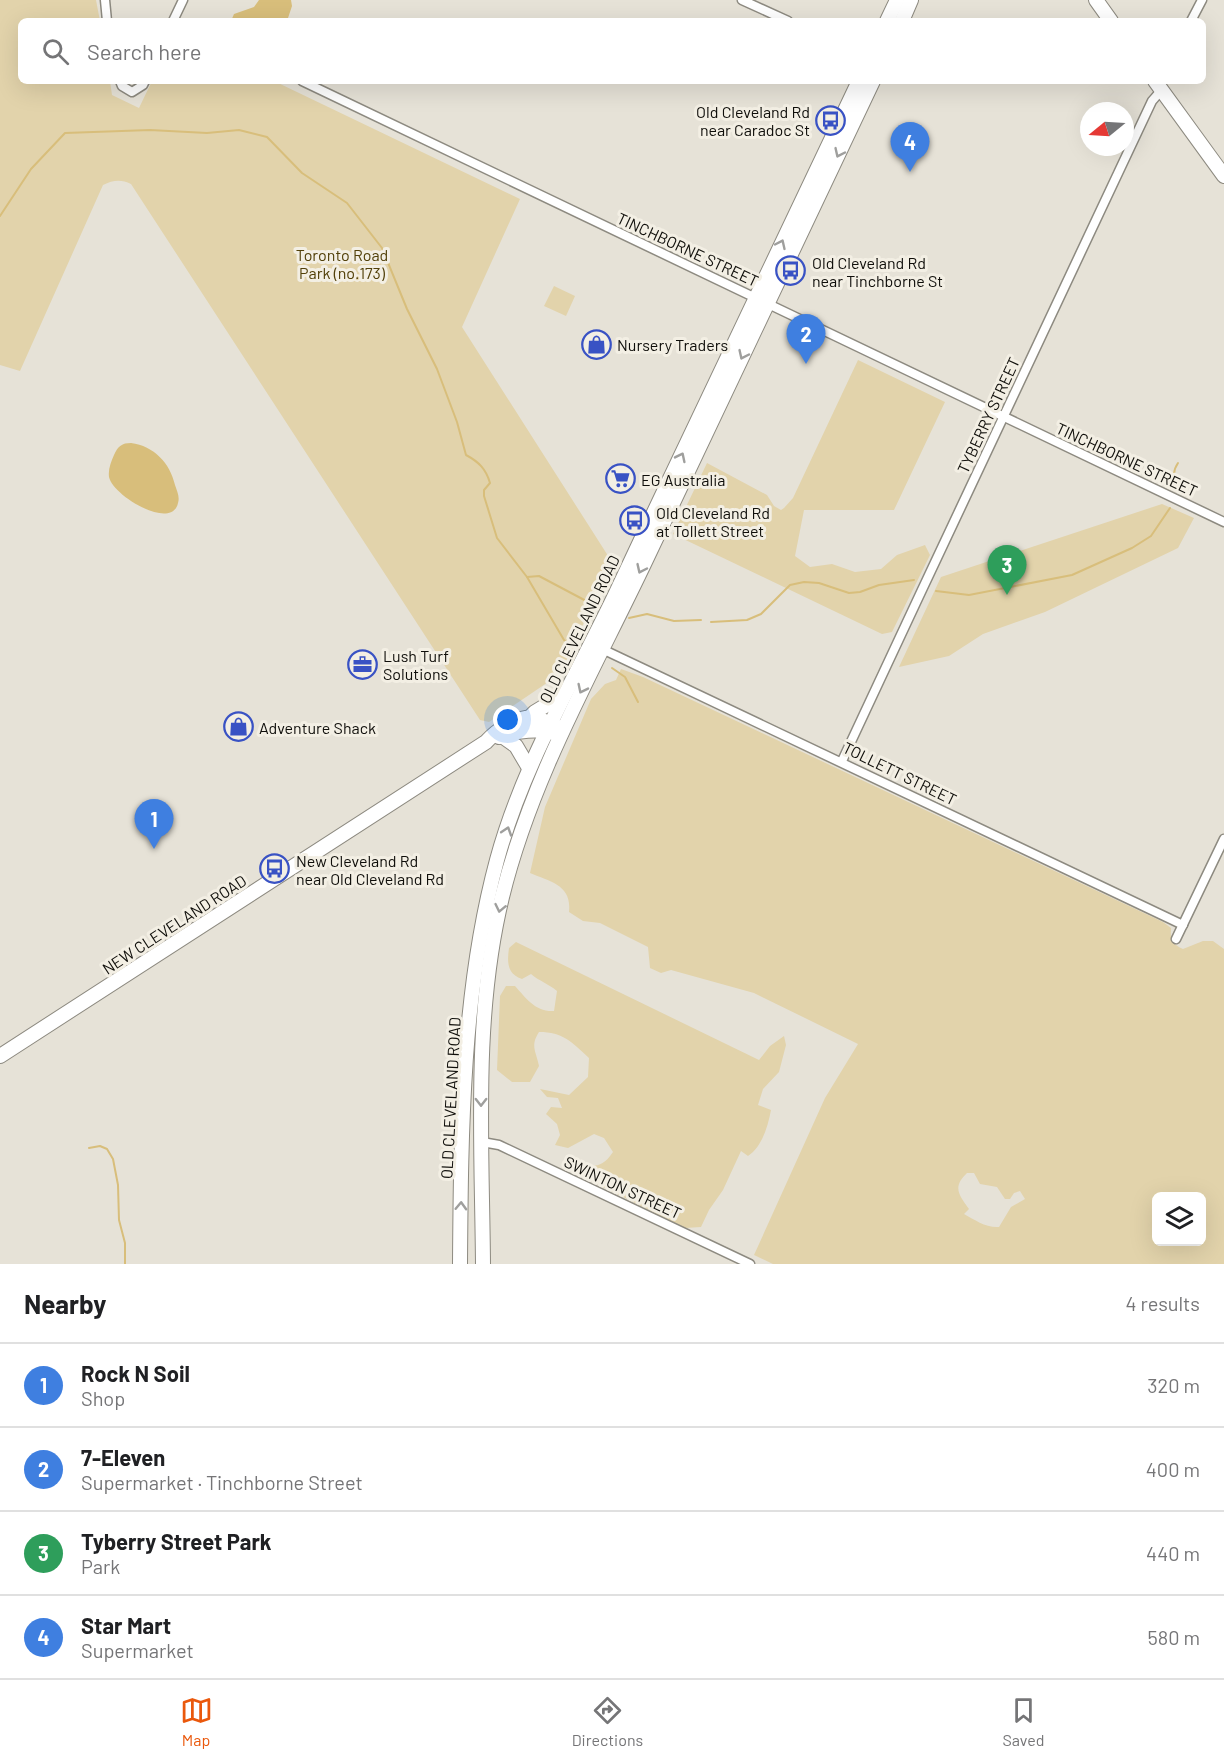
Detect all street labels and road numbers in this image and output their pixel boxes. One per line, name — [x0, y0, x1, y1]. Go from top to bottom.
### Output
street label: TINCHBORNE STREET — [614, 208, 762, 290]
street label: TYBERRY STREET — [953, 354, 1023, 476]
street label: TINCHBORNE STREET — [1053, 418, 1201, 500]
street label: OLD CLEVELAND ROAD — [535, 552, 623, 706]
street label: TOLLETT STREET — [840, 737, 960, 809]
street label: NEW CLEVELAND ROAD — [98, 870, 250, 978]
street label: OLD CLEVELAND ROAD — [436, 1017, 464, 1179]
street label: SWINTON STREET — [561, 1152, 685, 1222]

